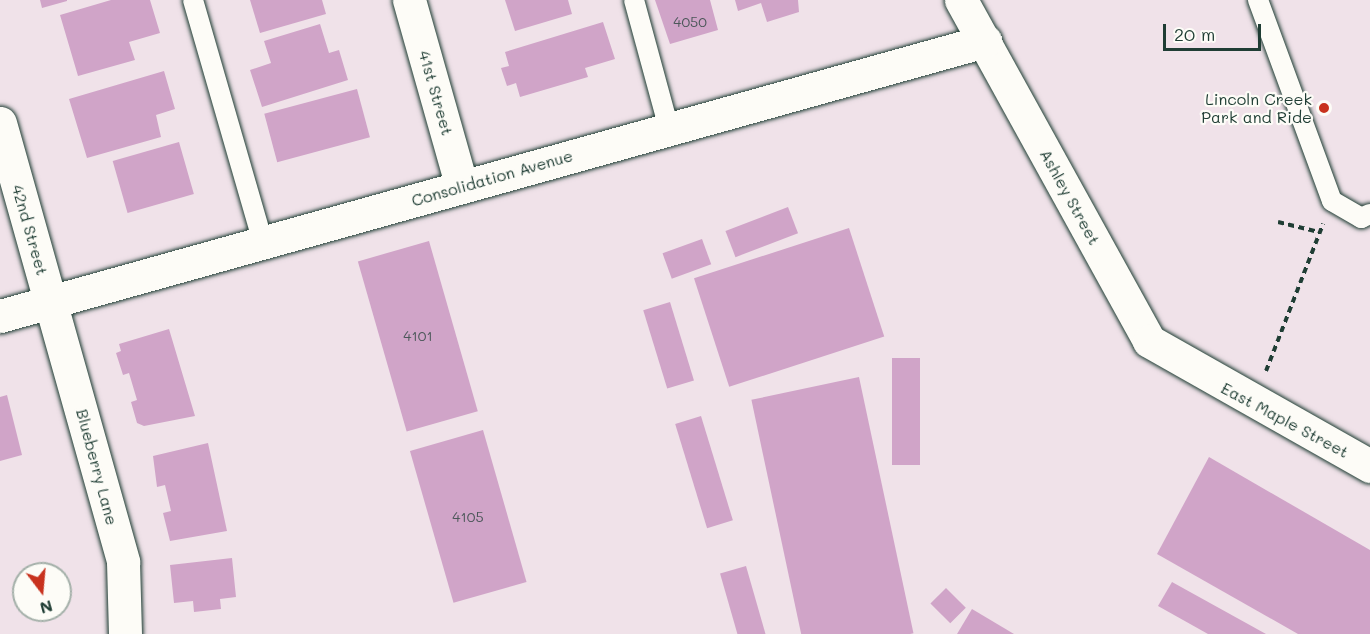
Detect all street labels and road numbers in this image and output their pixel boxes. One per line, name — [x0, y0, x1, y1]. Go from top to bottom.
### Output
street label: 41st Street — [415, 48, 457, 138]
street label: Consolidation Avenue — [409, 146, 575, 210]
street label: Ashley Street — [1036, 146, 1104, 248]
street label: 42nd Street — [8, 182, 52, 278]
street label: East Maple Street — [1218, 378, 1352, 462]
street label: Blueberry Lane — [72, 407, 122, 527]

